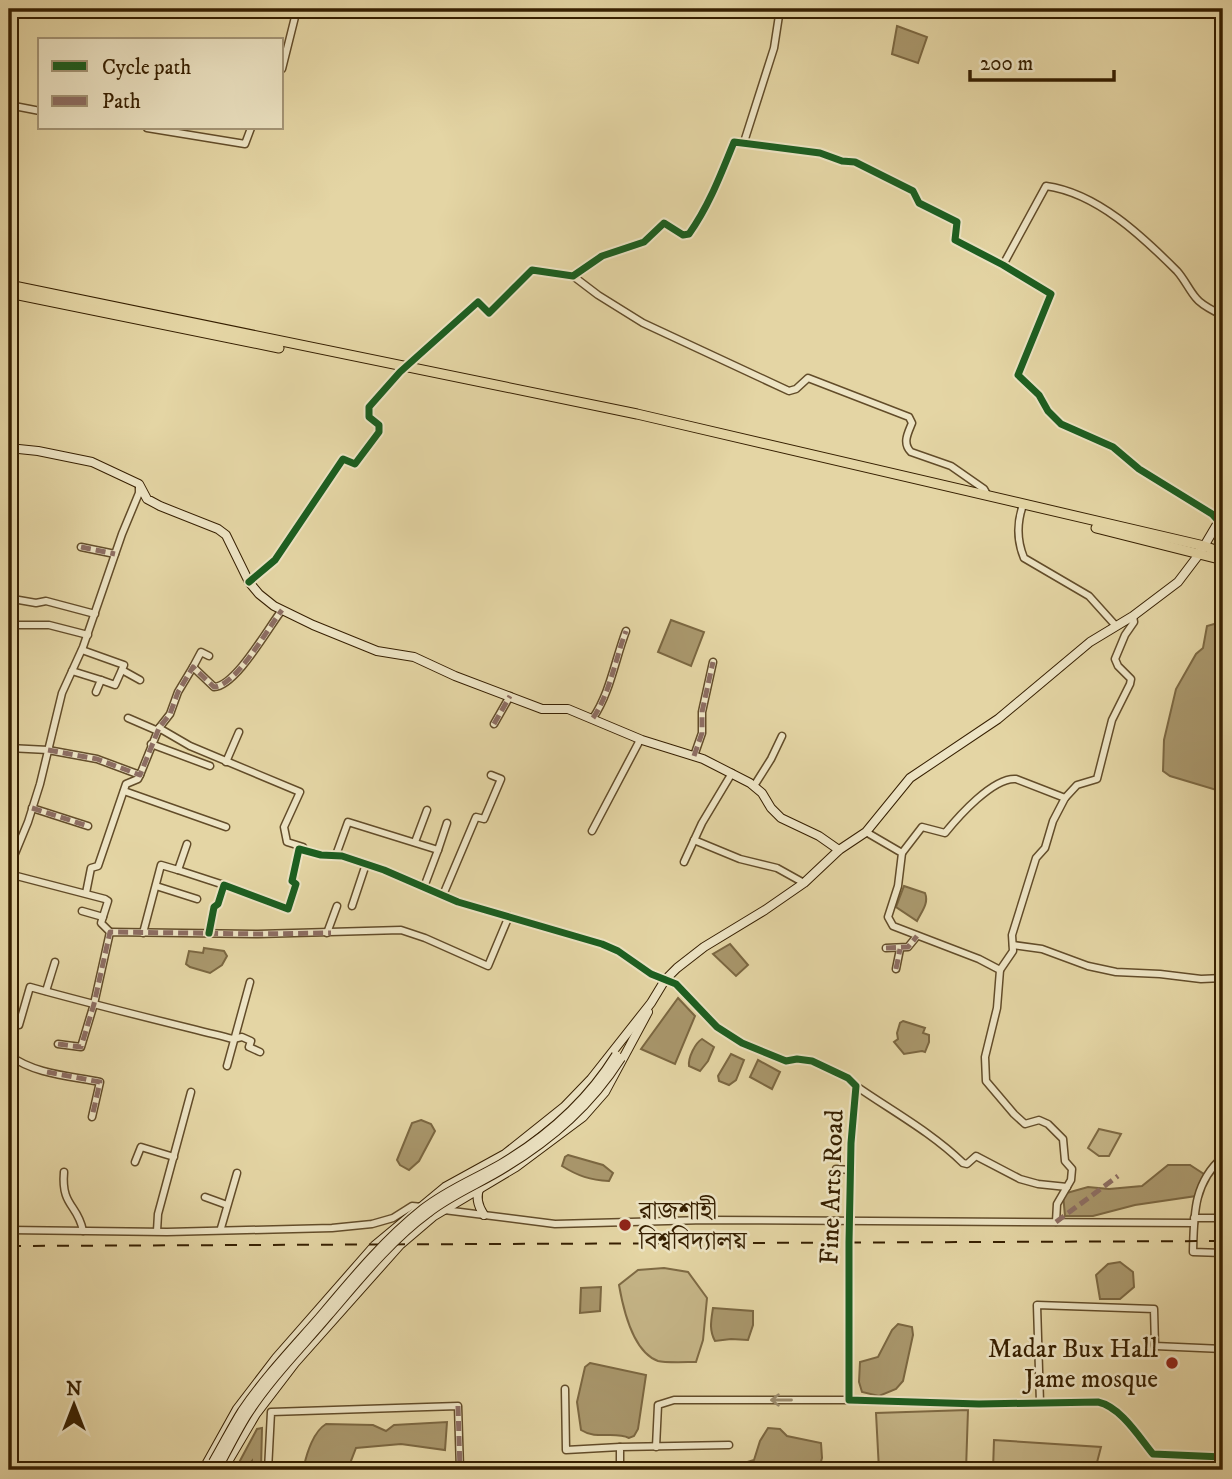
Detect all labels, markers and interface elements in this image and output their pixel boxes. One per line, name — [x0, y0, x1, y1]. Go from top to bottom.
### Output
legend — [38, 38, 284, 130]
scale bar — [970, 38, 1113, 82]
text: 200 m — [980, 51, 1033, 77]
text: Cycle path — [102, 55, 191, 81]
text: Path — [102, 89, 141, 115]
street label: Fine Arts Road — [813, 1109, 852, 1265]
place label: রাজশাহী বিশ্ববিদ্যালয় — [638, 1195, 748, 1258]
marker: রাজশাহী বিশ্ববিদ্যালয় — [617, 1217, 633, 1233]
place label: Madar Bux Hall Jame mosque — [988, 1333, 1158, 1396]
marker: Madar Bux Hall Jame mosque — [1164, 1355, 1180, 1371]
north arrow — [38, 1370, 108, 1440]
text: N — [66, 1378, 82, 1401]
one-way arrow — [770, 1393, 793, 1407]

